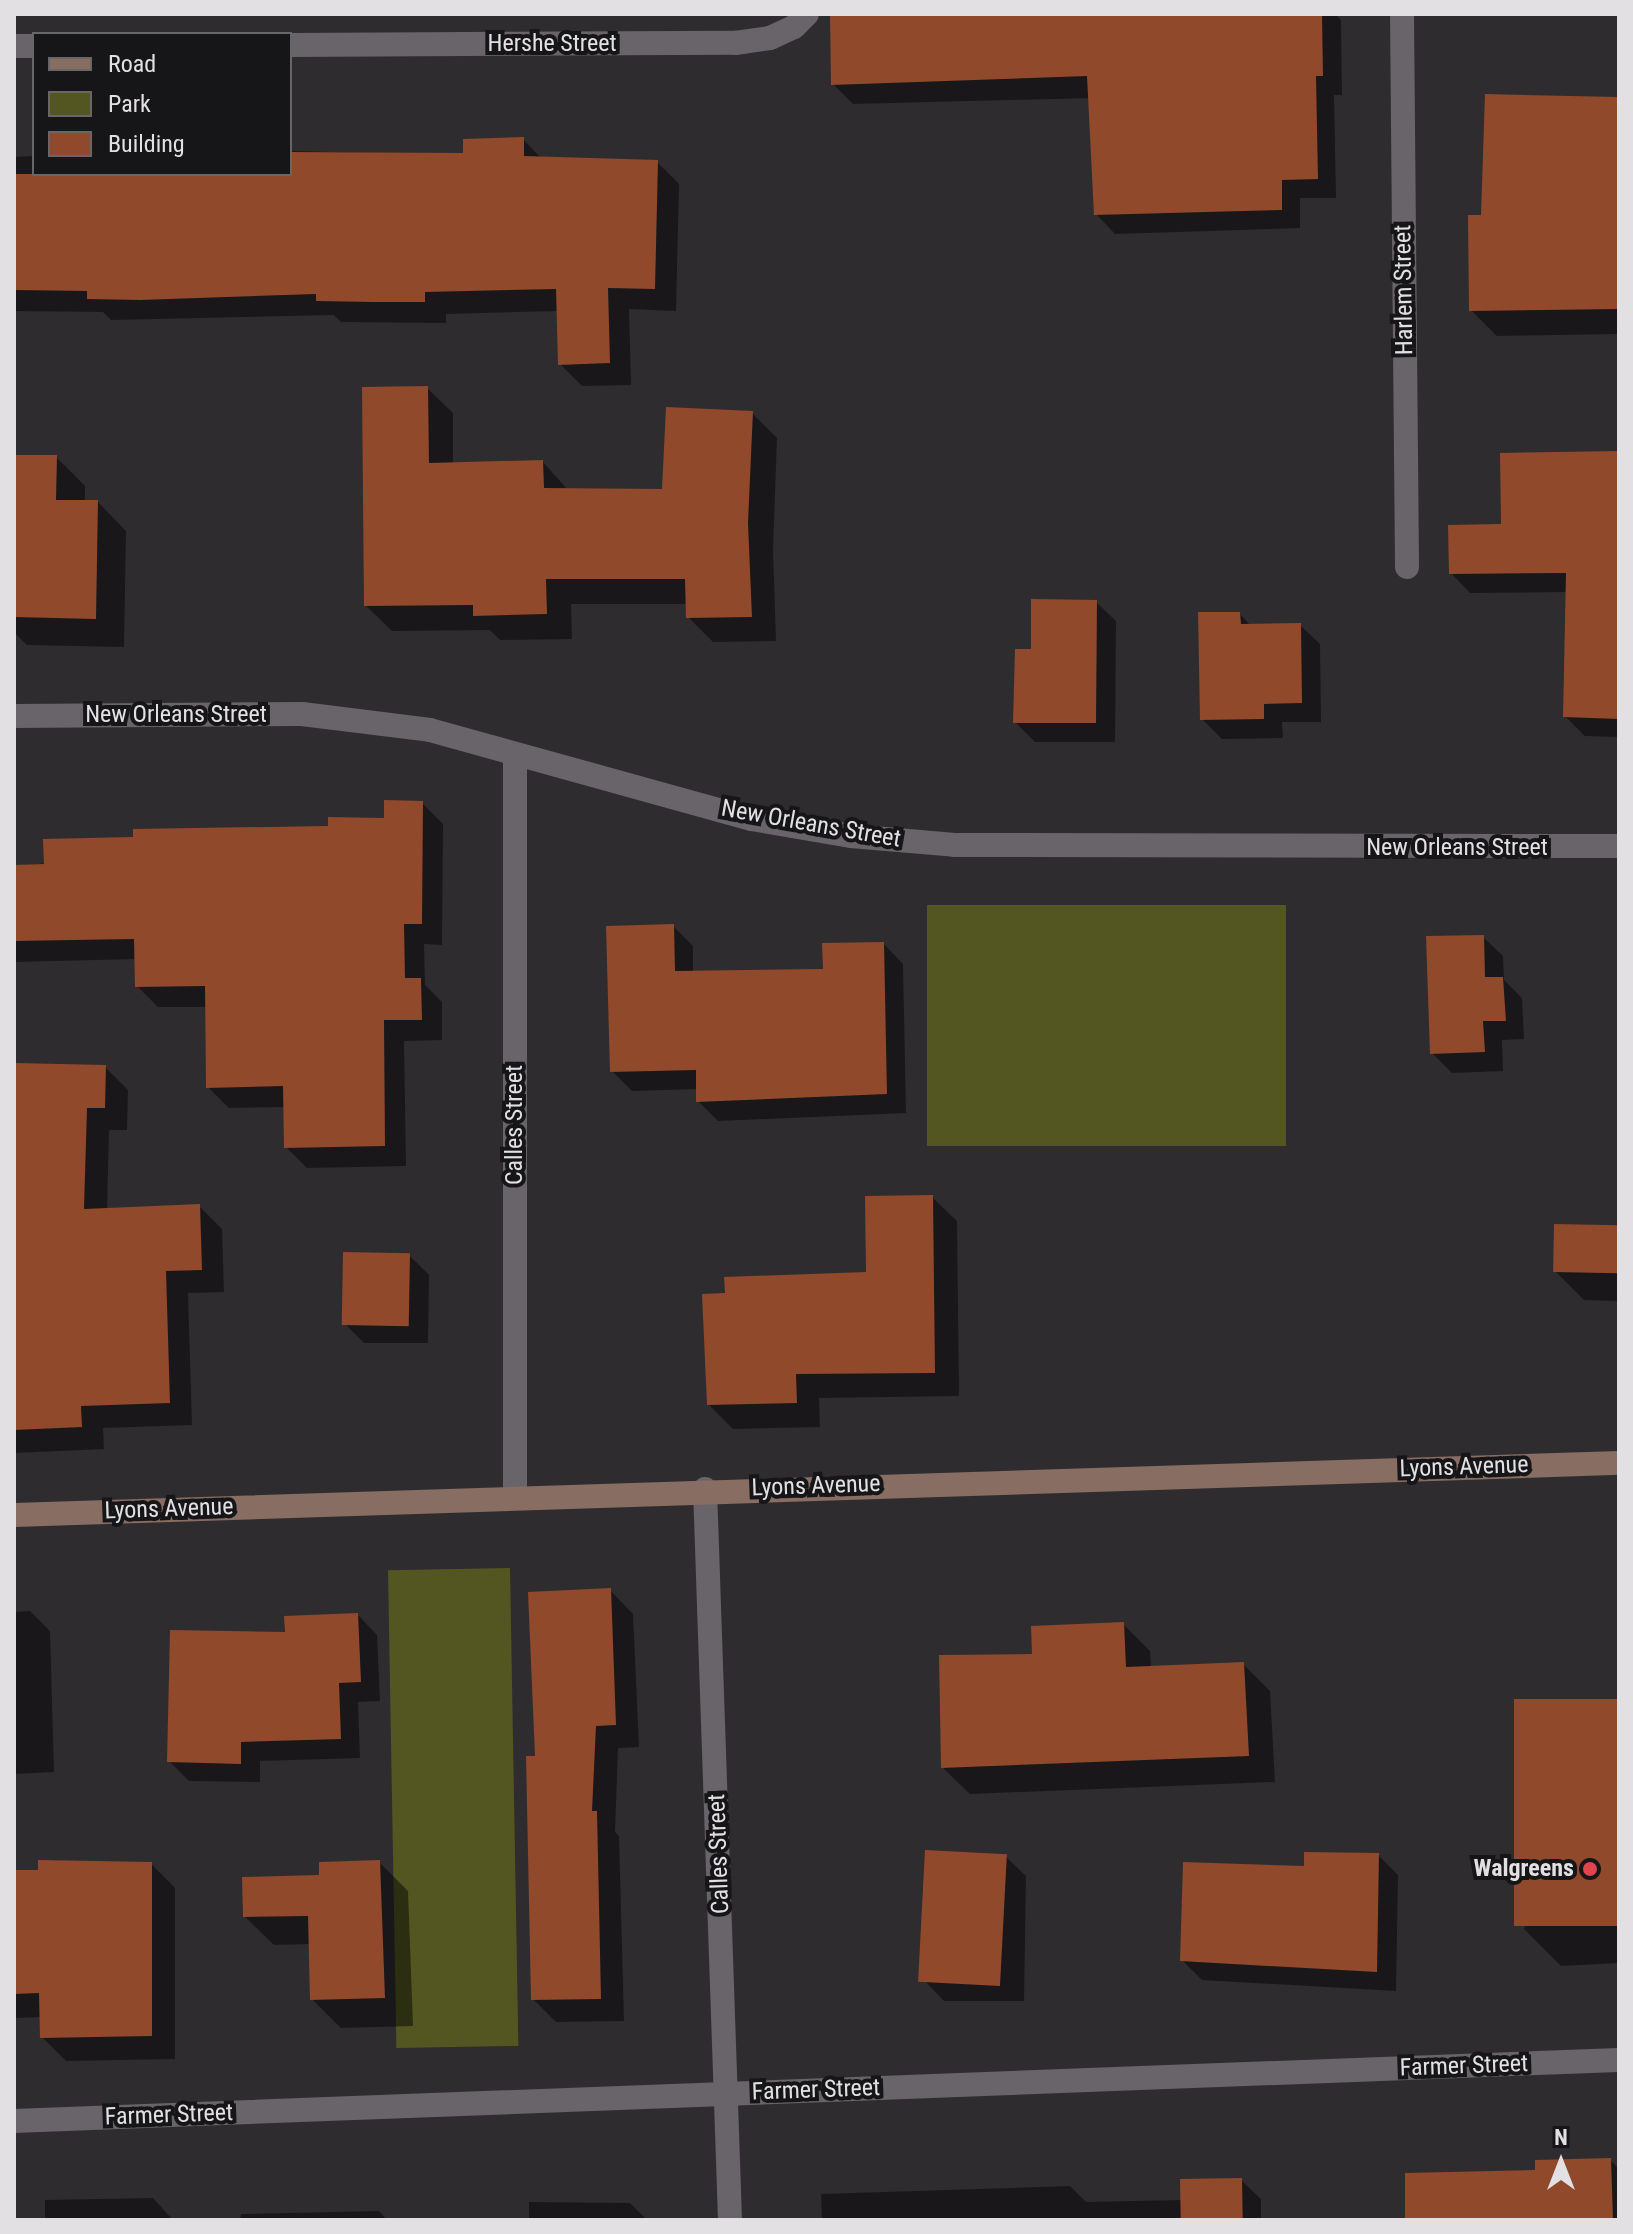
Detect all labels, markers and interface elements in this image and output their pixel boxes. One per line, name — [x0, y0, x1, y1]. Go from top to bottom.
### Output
street label: Hershe Street — [488, 30, 616, 58]
legend — [32, 32, 292, 176]
text: Road — [108, 50, 156, 78]
text: Park — [108, 90, 151, 118]
text: Building — [108, 130, 185, 158]
street label: Harlem Street — [1388, 225, 1420, 355]
street label: New Orleans Street — [85, 701, 267, 729]
street label: New Orleans Street — [719, 794, 903, 854]
street label: New Orleans Street — [1366, 834, 1548, 862]
street label: Calles Street — [501, 1065, 529, 1185]
street label: Lyons Avenue — [1399, 1450, 1529, 1484]
street label: Lyons Avenue — [751, 1469, 881, 1503]
street label: Lyons Avenue — [104, 1492, 234, 1526]
street label: Calles Street — [703, 1794, 735, 1914]
place label: Walgreens — [1474, 1855, 1574, 1883]
marker: Walgreens — [1581, 1860, 1599, 1878]
street label: Farmer Street — [1399, 2049, 1529, 2083]
street label: Farmer Street — [751, 2073, 881, 2107]
street label: Farmer Street — [104, 2098, 234, 2132]
north arrow — [1521, 2122, 1601, 2202]
text: N — [1554, 2125, 1568, 2150]

